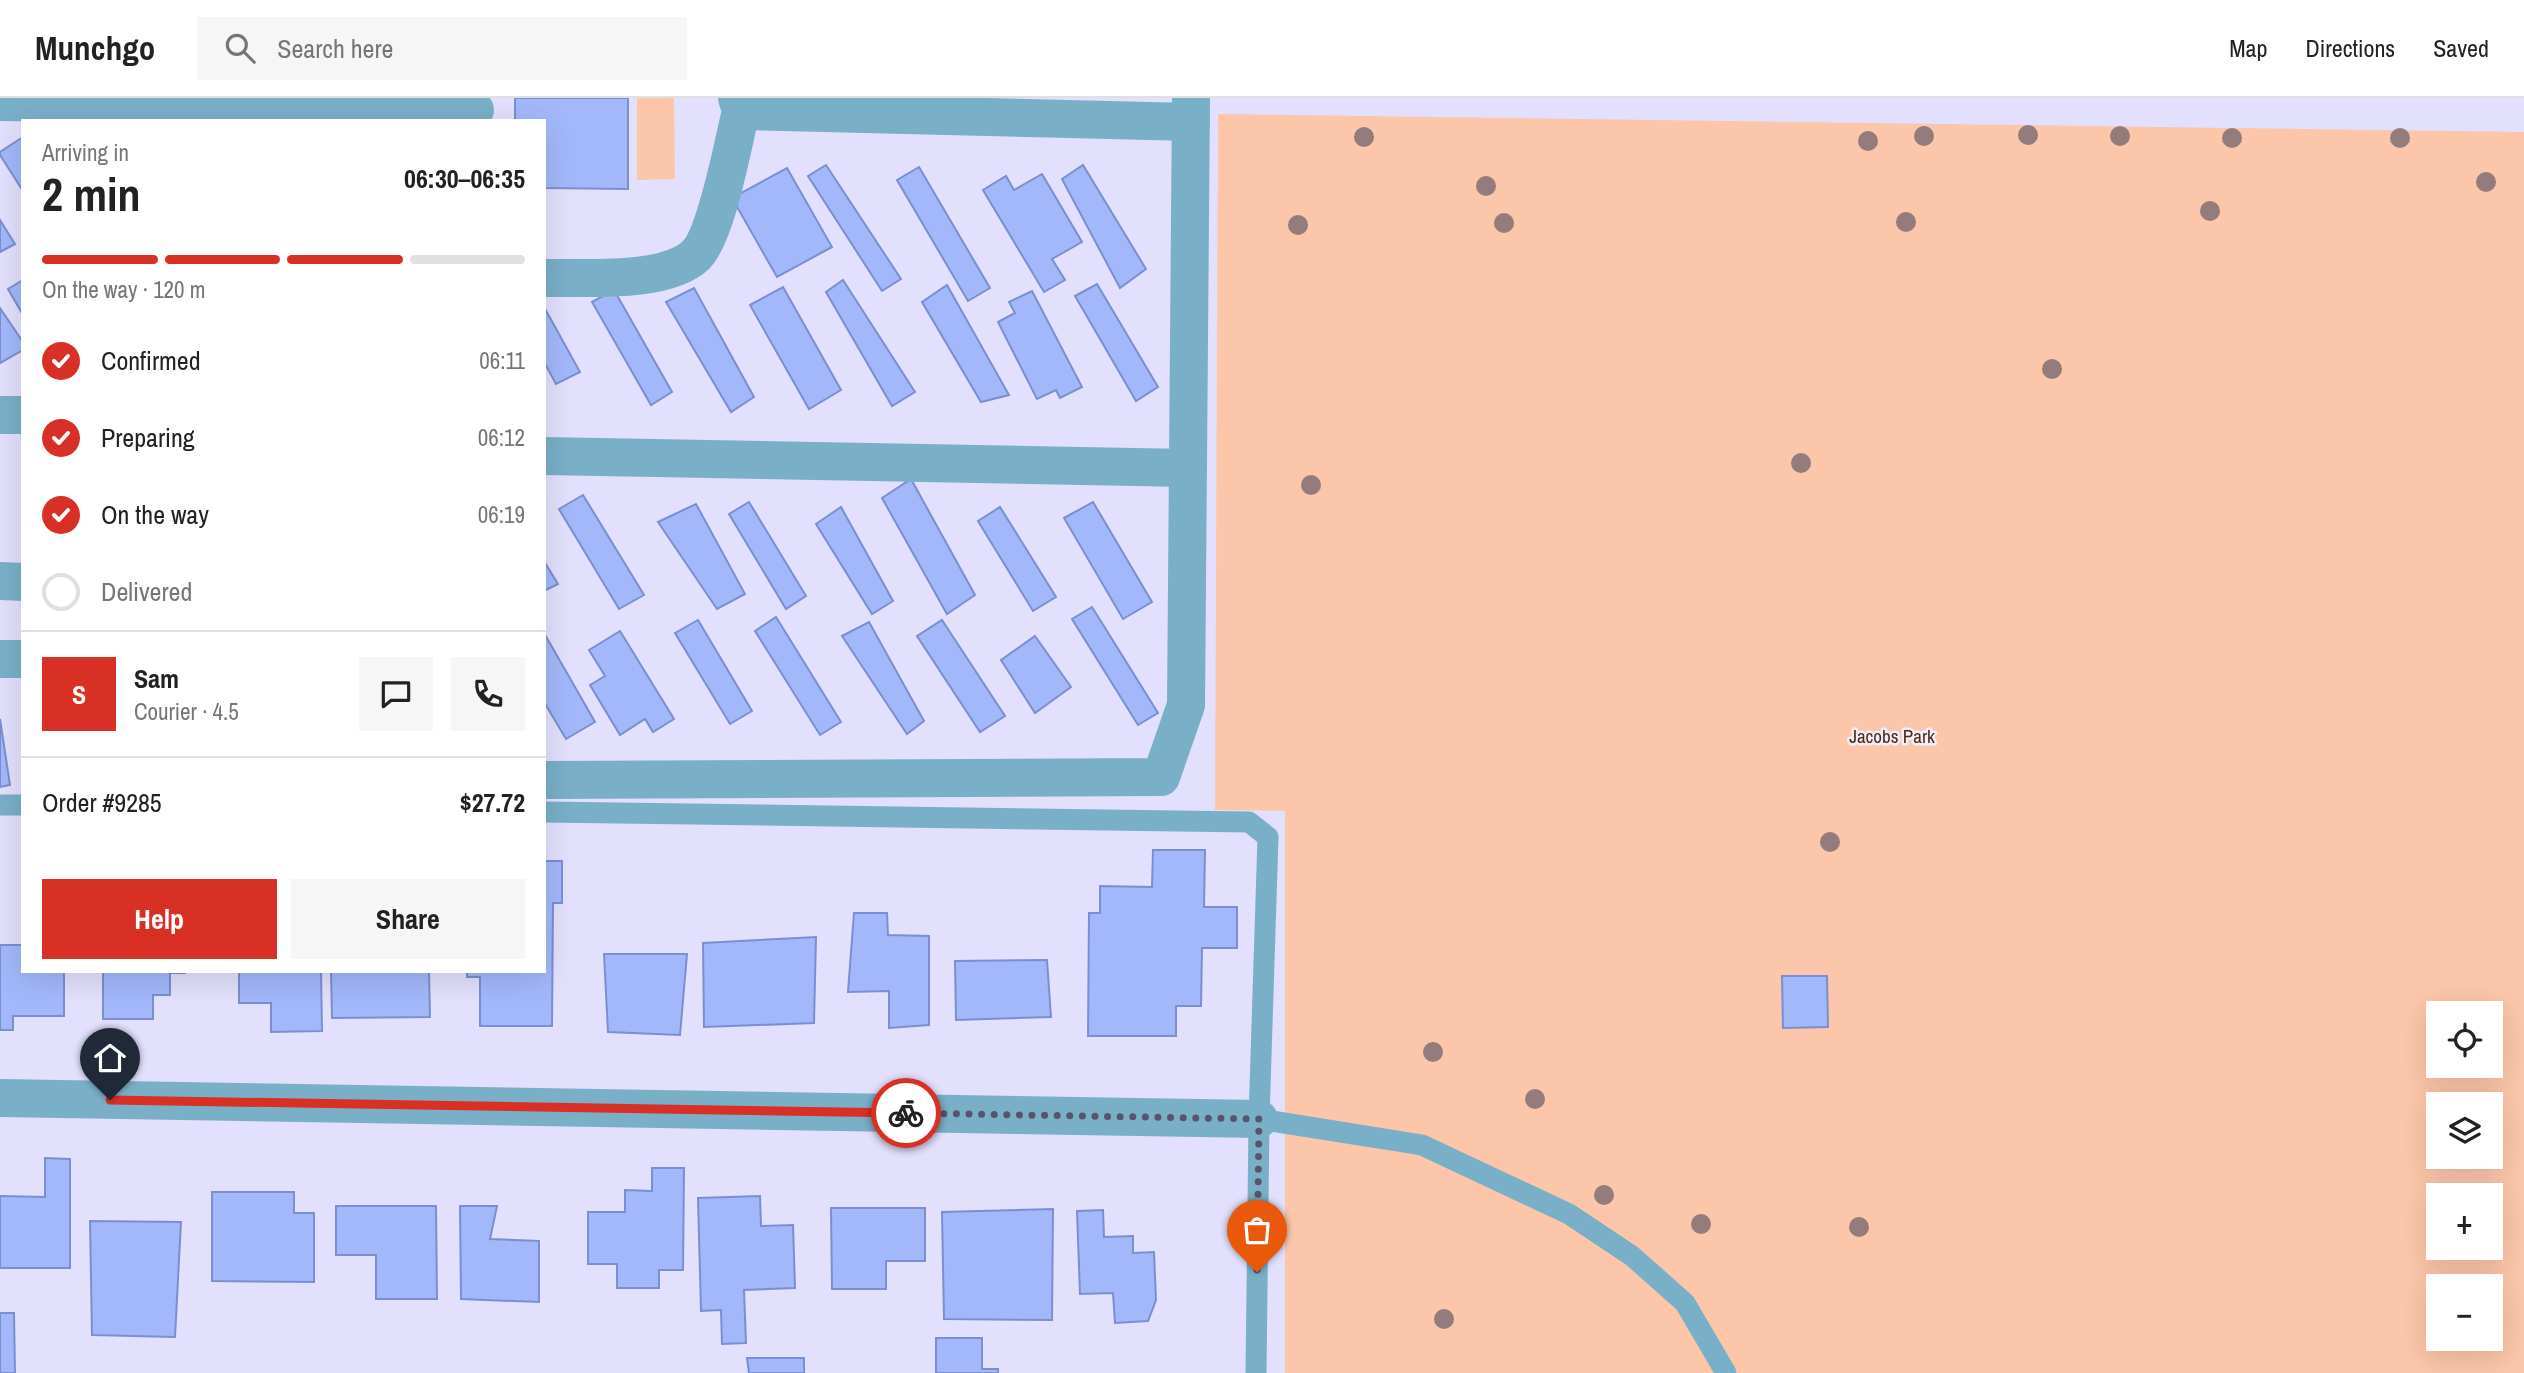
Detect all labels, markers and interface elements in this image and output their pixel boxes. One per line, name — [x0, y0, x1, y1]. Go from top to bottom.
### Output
search box — [197, 17, 687, 80]
text: Munchgo — [35, 26, 155, 70]
icon: search — [221, 29, 259, 67]
text: Search here — [277, 31, 393, 66]
text: Map — [2229, 32, 2267, 64]
text: Directions — [2305, 32, 2395, 64]
text: Saved — [2433, 32, 2489, 64]
text: Arriving in — [42, 137, 129, 168]
text: 06:30–06:35 — [404, 161, 525, 196]
text: 2 min — [42, 163, 141, 225]
text: On the way · 120 m — [42, 274, 206, 305]
icon: check — [42, 342, 80, 380]
text: Confirmed — [101, 343, 201, 378]
text: 06:11 — [479, 345, 525, 376]
icon: check — [42, 419, 80, 457]
text: Preparing — [101, 420, 195, 455]
text: 06:12 — [478, 422, 525, 453]
icon: check — [42, 496, 80, 534]
text: On the way — [101, 497, 209, 532]
text: 06:19 — [478, 499, 525, 530]
text: Delivered — [101, 574, 192, 609]
button: chat — [359, 657, 433, 731]
button: phone — [451, 657, 525, 731]
text: Sam — [134, 661, 179, 696]
text: S — [72, 677, 86, 712]
text: Courier · 4.5 — [134, 696, 239, 727]
park label: Jacobs Park — [1849, 723, 1935, 749]
text: Order #9285 — [42, 785, 162, 820]
text: $27.72 — [460, 785, 525, 820]
button: Help — [42, 879, 277, 959]
button: Share — [291, 879, 525, 959]
map controls — [2426, 1001, 2503, 1351]
button: locate — [2426, 1001, 2503, 1078]
pin — [80, 1028, 140, 1100]
icon: home — [91, 1039, 129, 1077]
courier — [871, 1078, 941, 1148]
button: layers — [2426, 1092, 2503, 1169]
icon: bike — [887, 1094, 925, 1132]
button: + — [2426, 1183, 2503, 1260]
pin — [1227, 1200, 1287, 1272]
icon: bag — [1238, 1211, 1276, 1249]
button: − — [2426, 1274, 2503, 1351]

